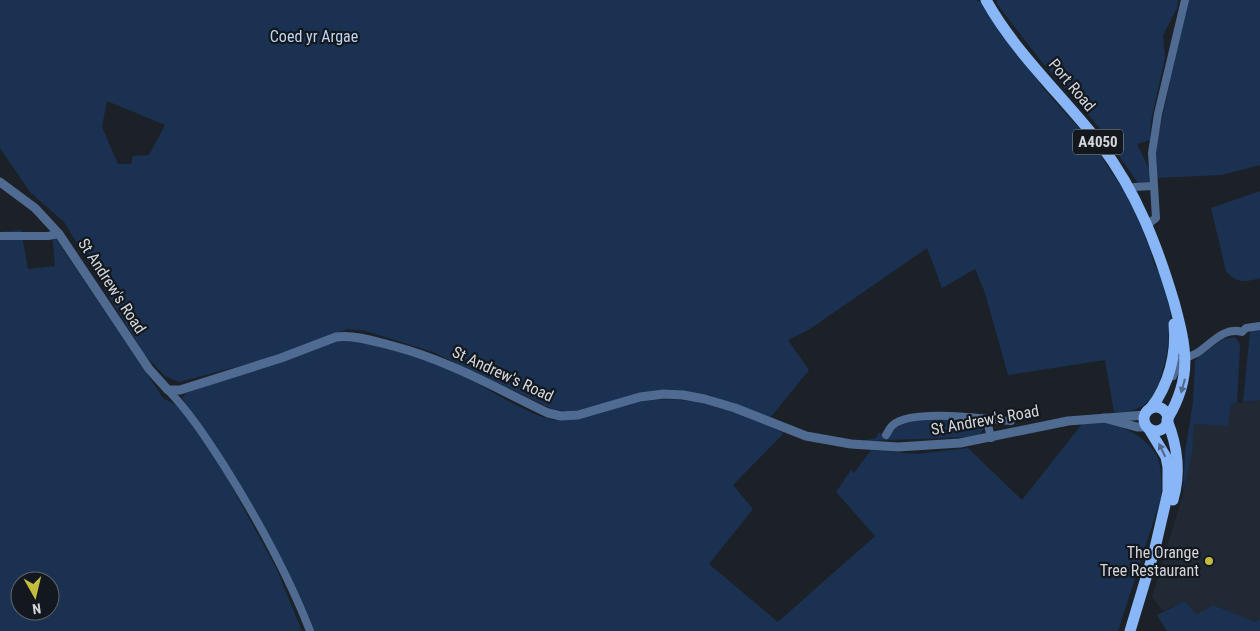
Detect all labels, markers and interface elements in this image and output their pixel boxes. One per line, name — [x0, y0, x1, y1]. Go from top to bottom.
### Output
park label: Coed yr Argae — [270, 27, 358, 46]
street label: Port Road — [1045, 55, 1099, 115]
road number: A4050 — [1073, 130, 1123, 154]
street label: St Andrew's Road — [74, 235, 150, 337]
street label: St Andrew's Road — [449, 342, 557, 406]
one-way arrow — [1178, 379, 1186, 394]
street label: St Andrew's Road — [929, 401, 1041, 439]
one-way arrow — [1158, 443, 1166, 457]
place label: The Orange Tree Restaurant — [1100, 543, 1199, 580]
marker: The Orange Tree Restaurant — [1203, 555, 1215, 567]
north arrow — [10, 571, 60, 621]
text: N — [31, 600, 42, 617]

